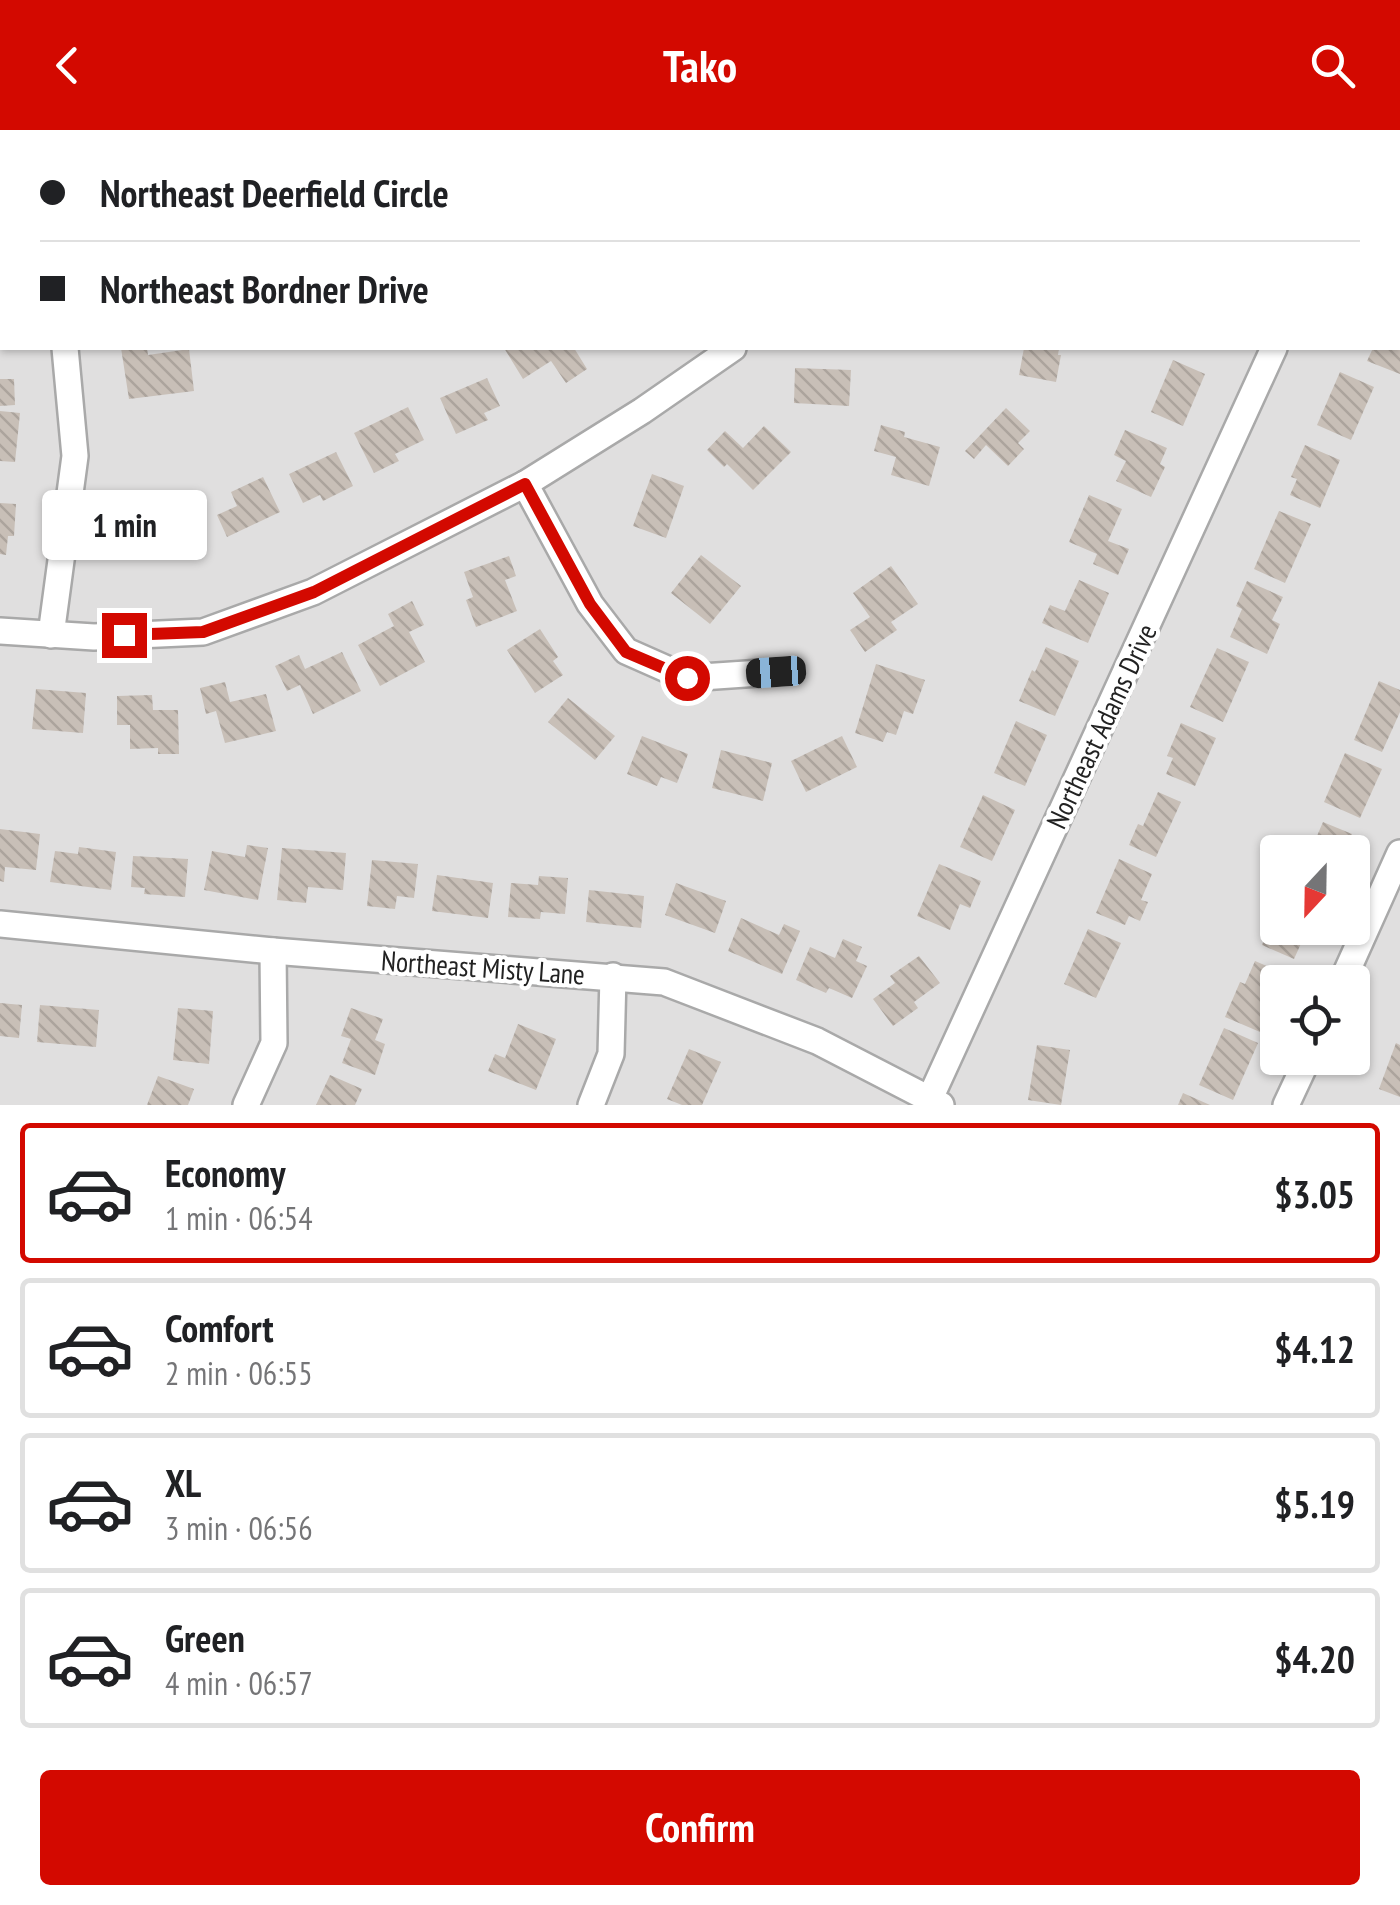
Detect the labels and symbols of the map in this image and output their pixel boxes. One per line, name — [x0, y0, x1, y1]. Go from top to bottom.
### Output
callout: 1 min — [42, 490, 206, 560]
route end — [102, 613, 147, 658]
street label: Northeast Adams Drive — [1037, 618, 1165, 834]
car — [745, 655, 807, 689]
route start — [665, 656, 710, 701]
north arrow — [1260, 835, 1370, 945]
street label: Northeast Misty Lane — [380, 941, 586, 993]

